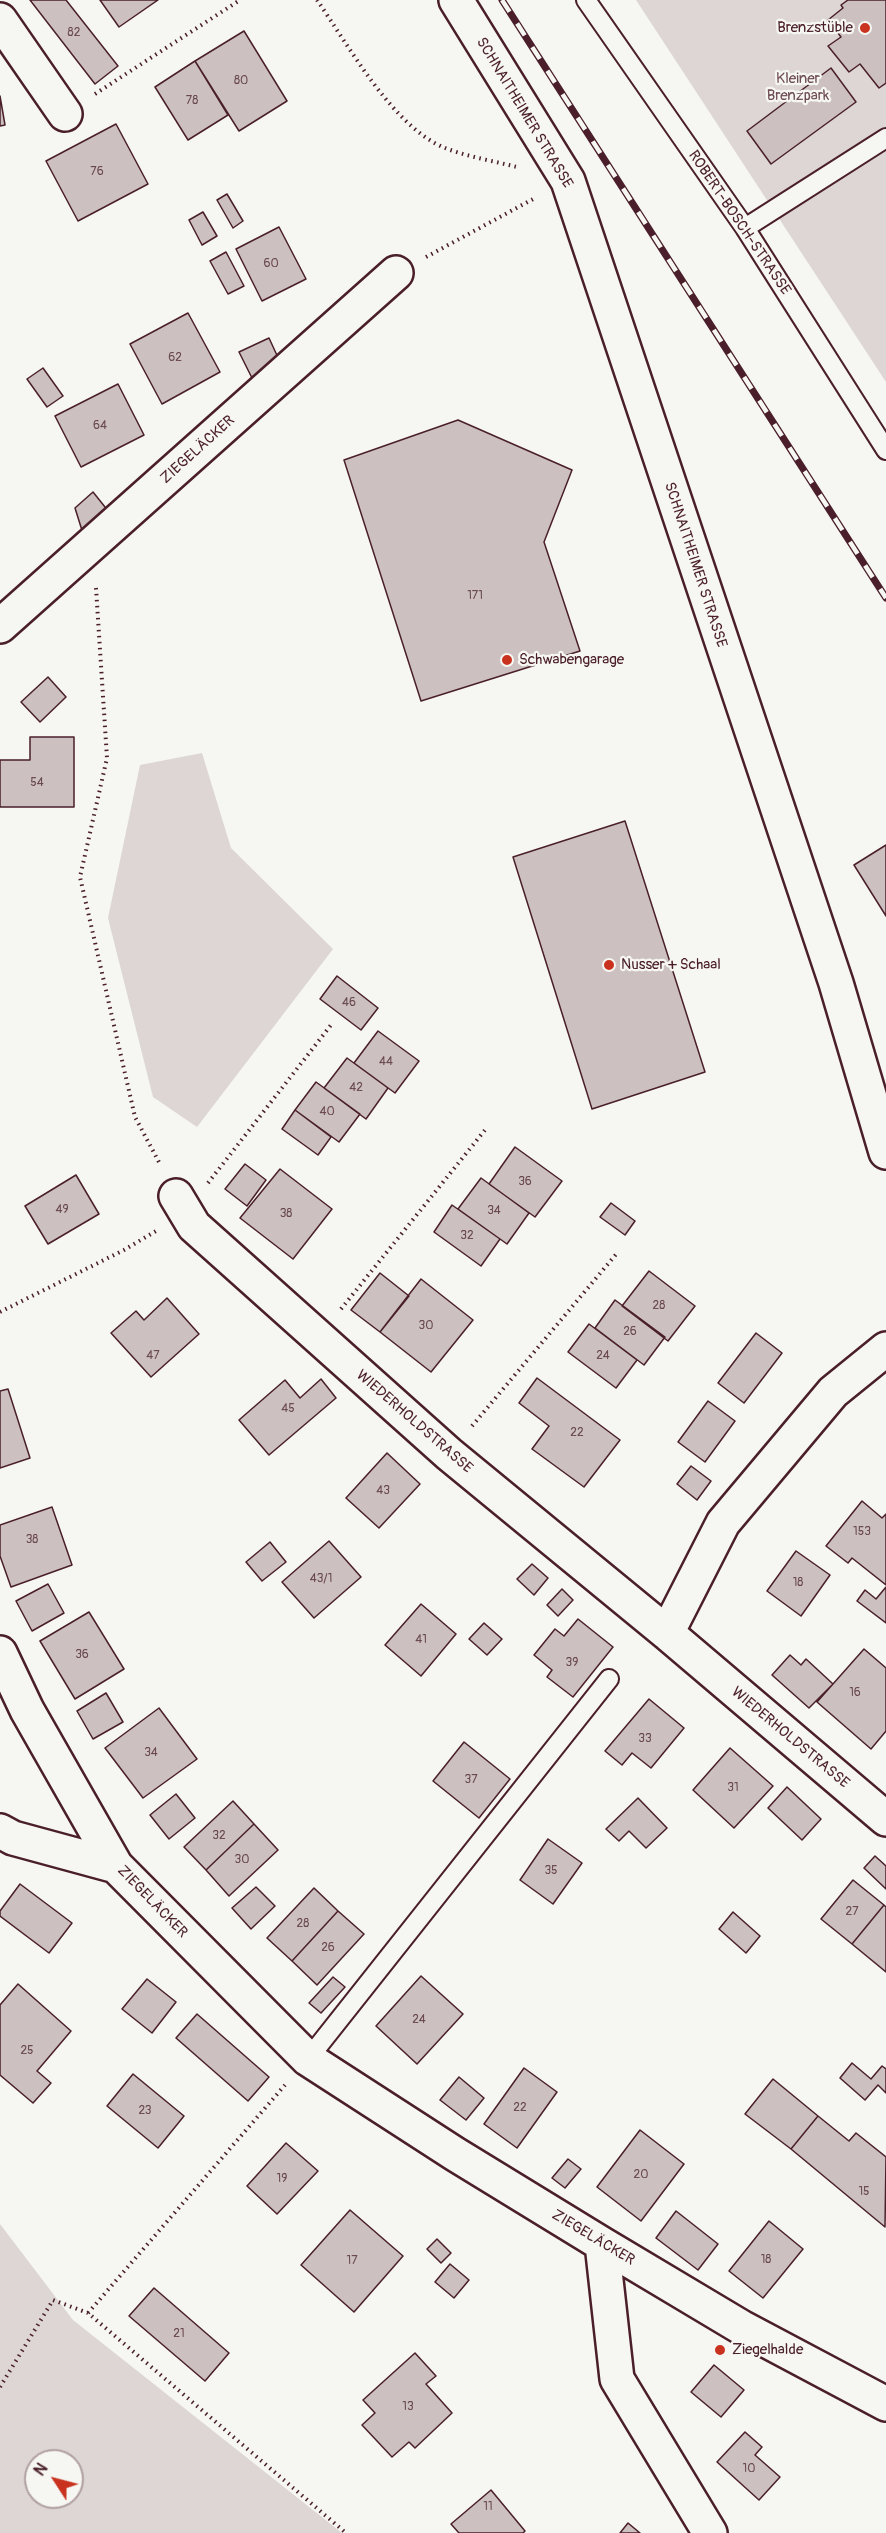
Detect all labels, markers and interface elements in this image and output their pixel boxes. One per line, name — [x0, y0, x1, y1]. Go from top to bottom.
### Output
place label: Brenzstüble — [777, 19, 853, 37]
marker: Brenzstüble — [858, 21, 872, 35]
house number: 82 — [68, 26, 80, 40]
street label: SCHNAITHEIMER STRASSE — [472, 34, 576, 192]
park label: Kleiner Brenzpark — [767, 70, 829, 105]
house number: 80 — [234, 74, 248, 88]
house number: 78 — [186, 94, 198, 108]
street label: ROBERT-BOSCH-STRASSE — [684, 147, 794, 299]
house number: 76 — [90, 165, 104, 179]
house number: 60 — [263, 257, 279, 271]
house number: 62 — [168, 351, 182, 365]
street label: ZIEGELÄCKER — [157, 412, 239, 488]
house number: 64 — [93, 419, 107, 433]
street label: SCHNAITHEIMER STRASSE — [660, 480, 730, 650]
house number: 171 — [467, 589, 483, 603]
place label: Schwabengarage — [519, 651, 624, 669]
marker: Schwabengarage — [500, 653, 514, 667]
house number: 54 — [30, 776, 44, 790]
place label: Nusser + Schaal — [621, 956, 721, 974]
marker: Nusser + Schaal — [602, 958, 616, 972]
house number: 46 — [342, 996, 356, 1010]
house number: 44 — [379, 1055, 393, 1069]
house number: 42 — [349, 1081, 363, 1095]
house number: 40 — [319, 1105, 335, 1119]
house number: 36 — [518, 1175, 532, 1189]
house number: 49 — [55, 1203, 69, 1217]
house number: 34 — [487, 1204, 501, 1218]
house number: 38 — [280, 1207, 292, 1221]
house number: 32 — [460, 1229, 474, 1243]
house number: 28 — [653, 1299, 665, 1313]
house number: 30 — [419, 1319, 433, 1333]
house number: 26 — [623, 1325, 637, 1339]
house number: 47 — [146, 1349, 160, 1363]
house number: 24 — [596, 1349, 610, 1363]
street label: WIEDERHOLDSTRASSE — [352, 1367, 476, 1477]
house number: 45 — [281, 1402, 295, 1416]
house number: 22 — [570, 1426, 584, 1440]
house number: 43 — [376, 1484, 390, 1498]
house number: 153 — [853, 1525, 871, 1539]
house number: 38 — [26, 1533, 38, 1547]
house number: 43/1 — [310, 1572, 332, 1586]
house number: 18 — [793, 1576, 803, 1590]
house number: 41 — [415, 1633, 427, 1647]
house number: 36 — [75, 1648, 89, 1662]
house number: 39 — [566, 1656, 578, 1670]
street label: WIEDERHOLDSTRASSE — [727, 1683, 853, 1793]
house number: 16 — [849, 1686, 861, 1700]
house number: 33 — [638, 1732, 652, 1746]
house number: 34 — [144, 1746, 158, 1760]
house number: 37 — [464, 1773, 478, 1787]
house number: 31 — [727, 1781, 739, 1795]
house number: 32 — [212, 1829, 226, 1843]
house number: 30 — [235, 1853, 249, 1867]
street label: ZIEGELÄCKER — [113, 1862, 191, 1942]
house number: 35 — [544, 1864, 558, 1878]
house number: 27 — [845, 1905, 859, 1919]
house number: 28 — [297, 1917, 309, 1931]
house number: 26 — [321, 1941, 335, 1955]
house number: 24 — [412, 2013, 426, 2027]
house number: 25 — [20, 2044, 34, 2058]
house number: 22 — [513, 2101, 527, 2115]
house number: 23 — [138, 2104, 152, 2118]
house number: 20 — [634, 2168, 648, 2182]
house number: 19 — [277, 2172, 287, 2186]
house number: 15 — [858, 2185, 870, 2199]
street label: ZIEGELÄCKER — [548, 2206, 638, 2270]
house number: 18 — [761, 2253, 771, 2267]
house number: 17 — [346, 2254, 358, 2268]
house number: 21 — [173, 2327, 185, 2341]
place label: Ziegelhalde — [732, 2341, 803, 2359]
marker: Ziegelhalde — [713, 2343, 727, 2357]
house number: 13 — [402, 2400, 414, 2414]
north arrow — [24, 2449, 84, 2509]
text: N — [30, 2459, 52, 2480]
house number: 10 — [743, 2462, 755, 2476]
house number: 11 — [483, 2500, 493, 2514]

